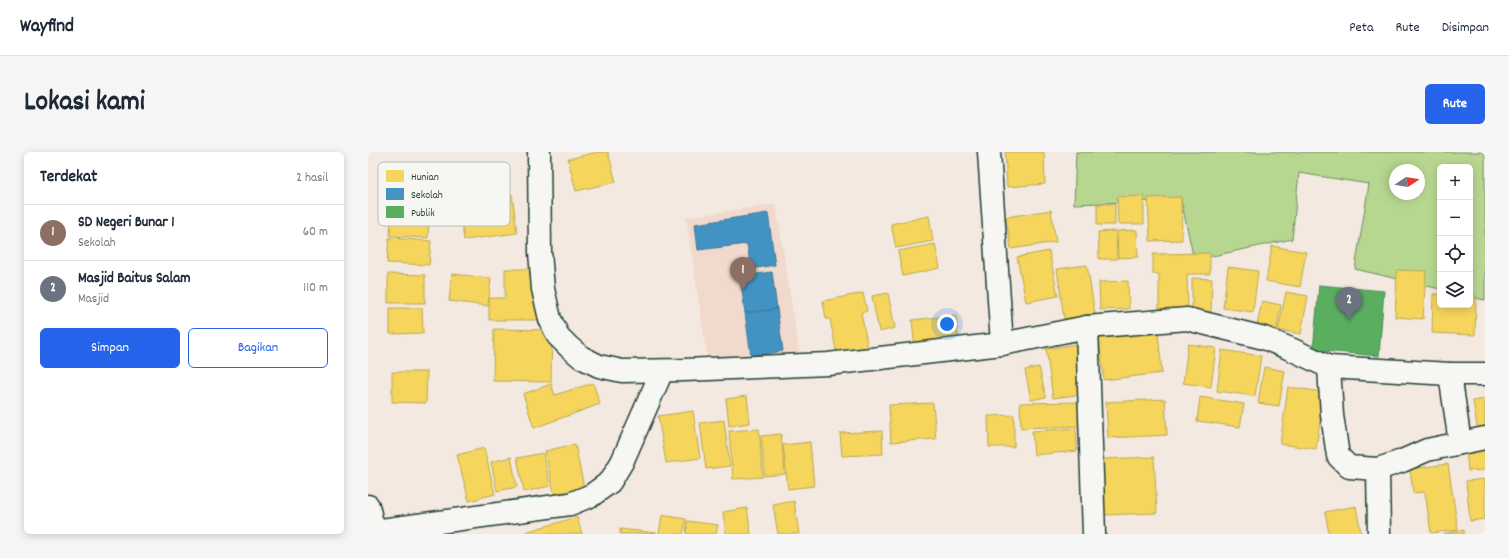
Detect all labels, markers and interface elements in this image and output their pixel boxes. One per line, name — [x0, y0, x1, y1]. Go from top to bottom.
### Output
text: Wayfind — [20, 14, 74, 41]
text: Peta — [1349, 18, 1373, 38]
text: Rute — [1395, 18, 1420, 38]
text: Disimpan — [1442, 18, 1489, 38]
text: Lokasi kami — [24, 84, 145, 124]
button: Rute — [1425, 84, 1485, 124]
legend — [378, 162, 510, 226]
north arrow — [1389, 164, 1425, 200]
map controls — [1437, 164, 1473, 308]
button: + — [1437, 164, 1473, 200]
text: Terdekat — [40, 166, 97, 190]
text: 2 hasil — [296, 169, 328, 188]
text: Hunian — [411, 170, 439, 186]
text: Sekolah — [411, 188, 443, 204]
button: − — [1437, 200, 1473, 236]
text: Publik — [411, 206, 435, 222]
text: SD Negeri Bunar 1 — [78, 212, 175, 234]
text: 1 — [52, 223, 54, 242]
text: 60 m — [303, 223, 328, 242]
text: Sekolah — [78, 234, 116, 253]
button: locate — [1437, 236, 1473, 272]
pin: 1 — [730, 257, 756, 290]
text: Masjid Baitus Salam — [78, 268, 191, 290]
button: layers — [1437, 272, 1473, 308]
text: 2 — [50, 279, 56, 298]
text: 110 m — [303, 279, 328, 298]
pin: 2 — [1336, 287, 1362, 320]
text: Masjid — [78, 290, 109, 309]
your location — [937, 314, 957, 334]
button: Simpan — [40, 328, 180, 368]
button: Bagikan — [188, 328, 328, 368]

